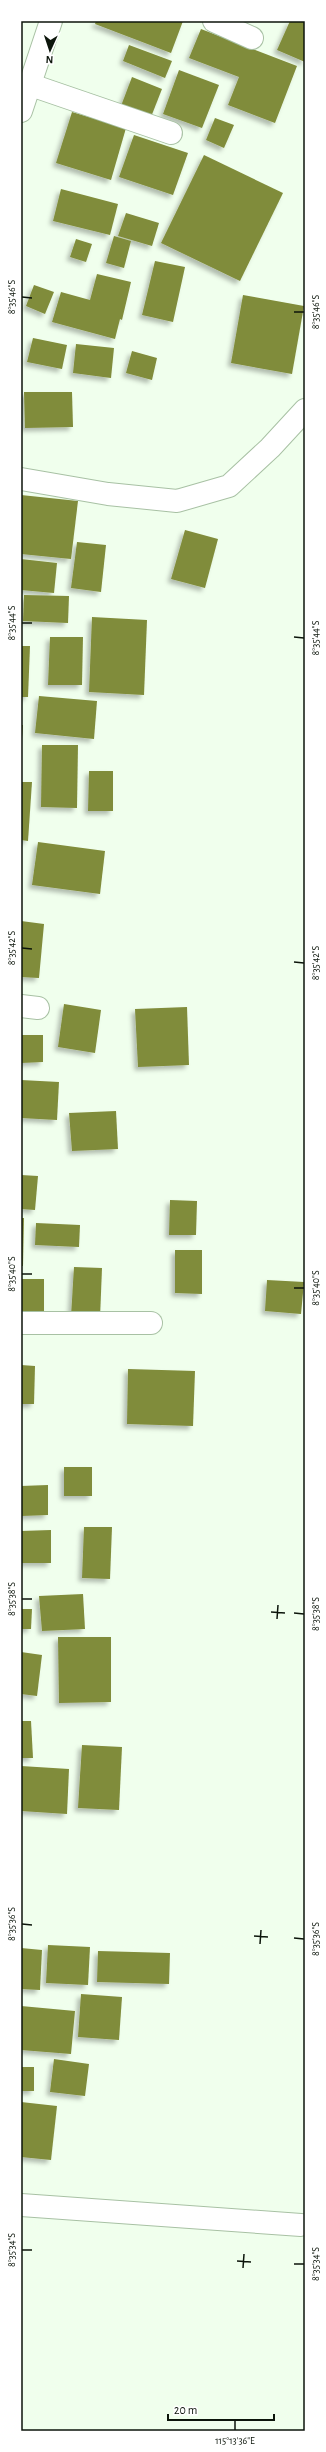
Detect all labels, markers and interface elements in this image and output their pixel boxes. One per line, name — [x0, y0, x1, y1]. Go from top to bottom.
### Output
north arrow — [30, 30, 70, 70]
text: N — [45, 54, 54, 65]
text: 8°35'46"S — [7, 279, 17, 314]
text: 8°35'46"S — [311, 294, 321, 329]
text: 8°35'44"S — [7, 605, 17, 640]
text: 8°35'44"S — [311, 620, 321, 655]
text: 8°35'42"S — [7, 930, 17, 965]
text: 8°35'42"S — [311, 945, 321, 980]
text: 8°35'40"S — [7, 1256, 17, 1292]
text: 8°35'40"S — [311, 1270, 321, 1306]
text: 8°35'38"S — [7, 1582, 17, 1616]
text: 8°35'38"S — [311, 1597, 321, 1631]
text: 8°35'36"S — [7, 1907, 17, 1941]
text: 8°35'36"S — [311, 1922, 321, 1956]
text: 8°35'34"S — [7, 2233, 17, 2267]
text: 8°35'34"S — [311, 2247, 321, 2281]
scale bar — [168, 2396, 274, 2422]
text: 20 m — [174, 2404, 197, 2416]
text: 115°13'36"E — [215, 2436, 255, 2446]

